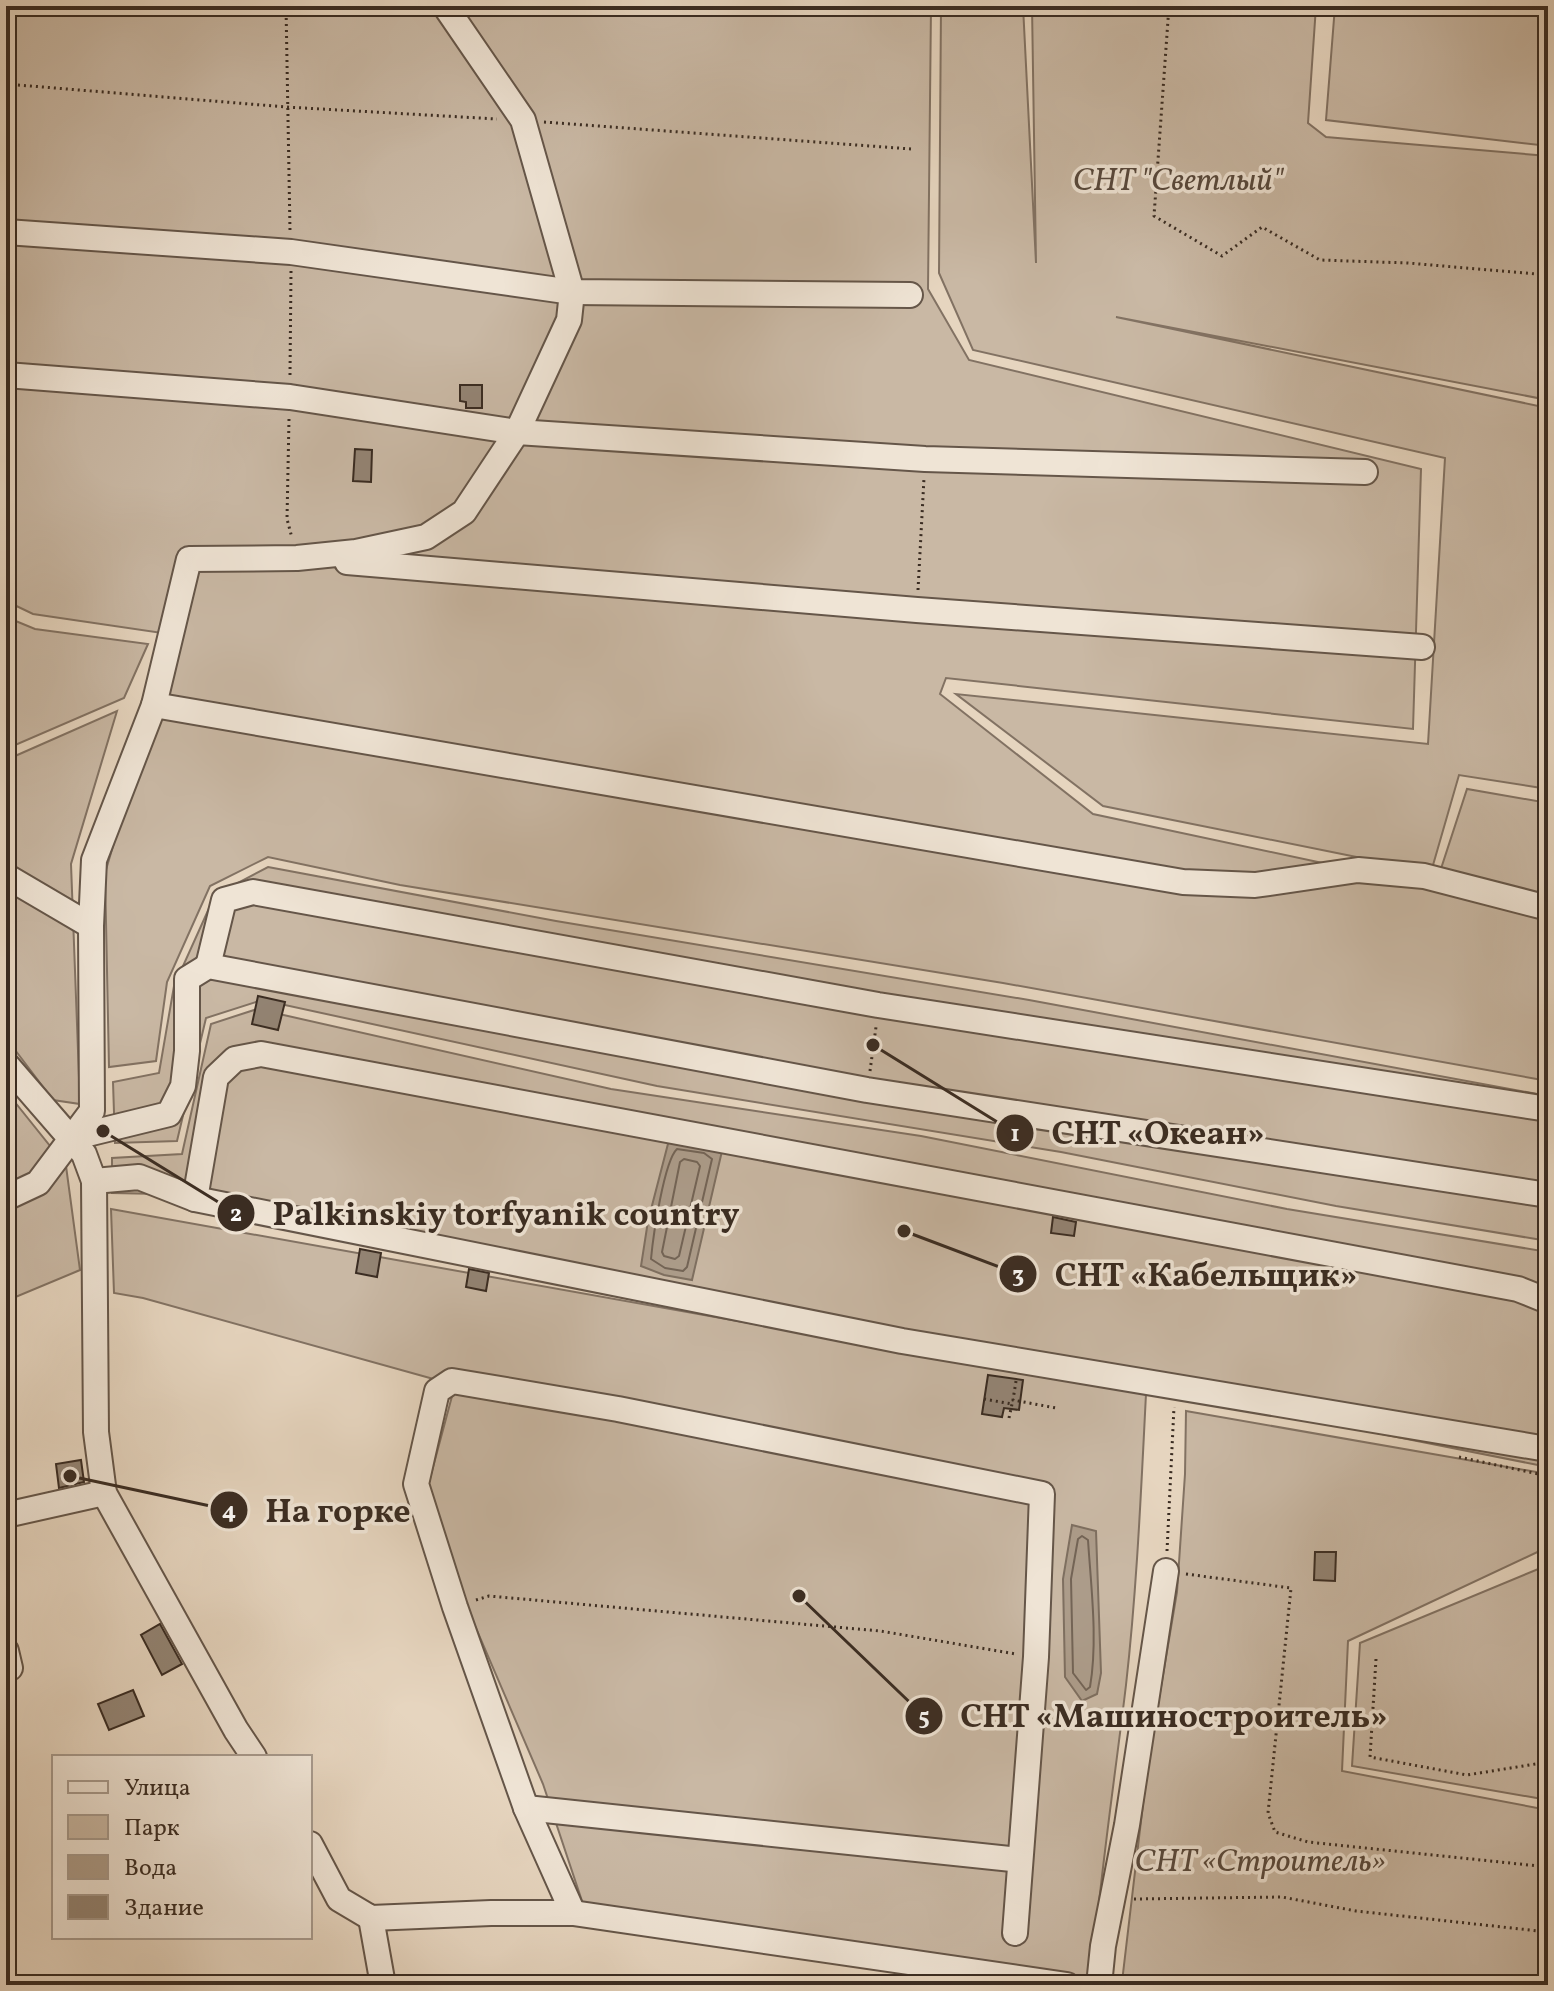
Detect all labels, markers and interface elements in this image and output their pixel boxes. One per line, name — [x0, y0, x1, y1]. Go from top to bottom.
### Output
park label: СНТ "Светлый" — [1073, 160, 1285, 204]
callout: СНТ «Океан» — [995, 1104, 1281, 1162]
text: СНТ «Океан» — [1051, 1112, 1265, 1159]
text: 1 — [1010, 1118, 1020, 1152]
callout: Palkinskiy torfyanik country — [216, 1184, 755, 1242]
text: Palkinskiy torfyanik country — [272, 1193, 740, 1240]
text: 2 — [230, 1198, 242, 1232]
callout: СНТ «Кабельщик» — [998, 1245, 1374, 1303]
text: СНТ «Кабельщик» — [1055, 1254, 1357, 1301]
text: 3 — [1012, 1259, 1024, 1293]
callout: На горке — [209, 1481, 426, 1539]
text: На горке — [265, 1490, 411, 1537]
text: 4 — [222, 1495, 236, 1529]
callout: СНТ «Машиностроитель» — [904, 1687, 1405, 1745]
text: СНТ «Машиностроитель» — [960, 1695, 1388, 1742]
text: 5 — [918, 1701, 930, 1735]
legend — [52, 1755, 312, 1939]
text: Улица — [124, 1772, 191, 1806]
text: Парк — [124, 1812, 180, 1846]
park label: СНТ «Строитель» — [1134, 1841, 1386, 1885]
text: Вода — [124, 1852, 177, 1886]
text: Здание — [124, 1892, 204, 1926]

